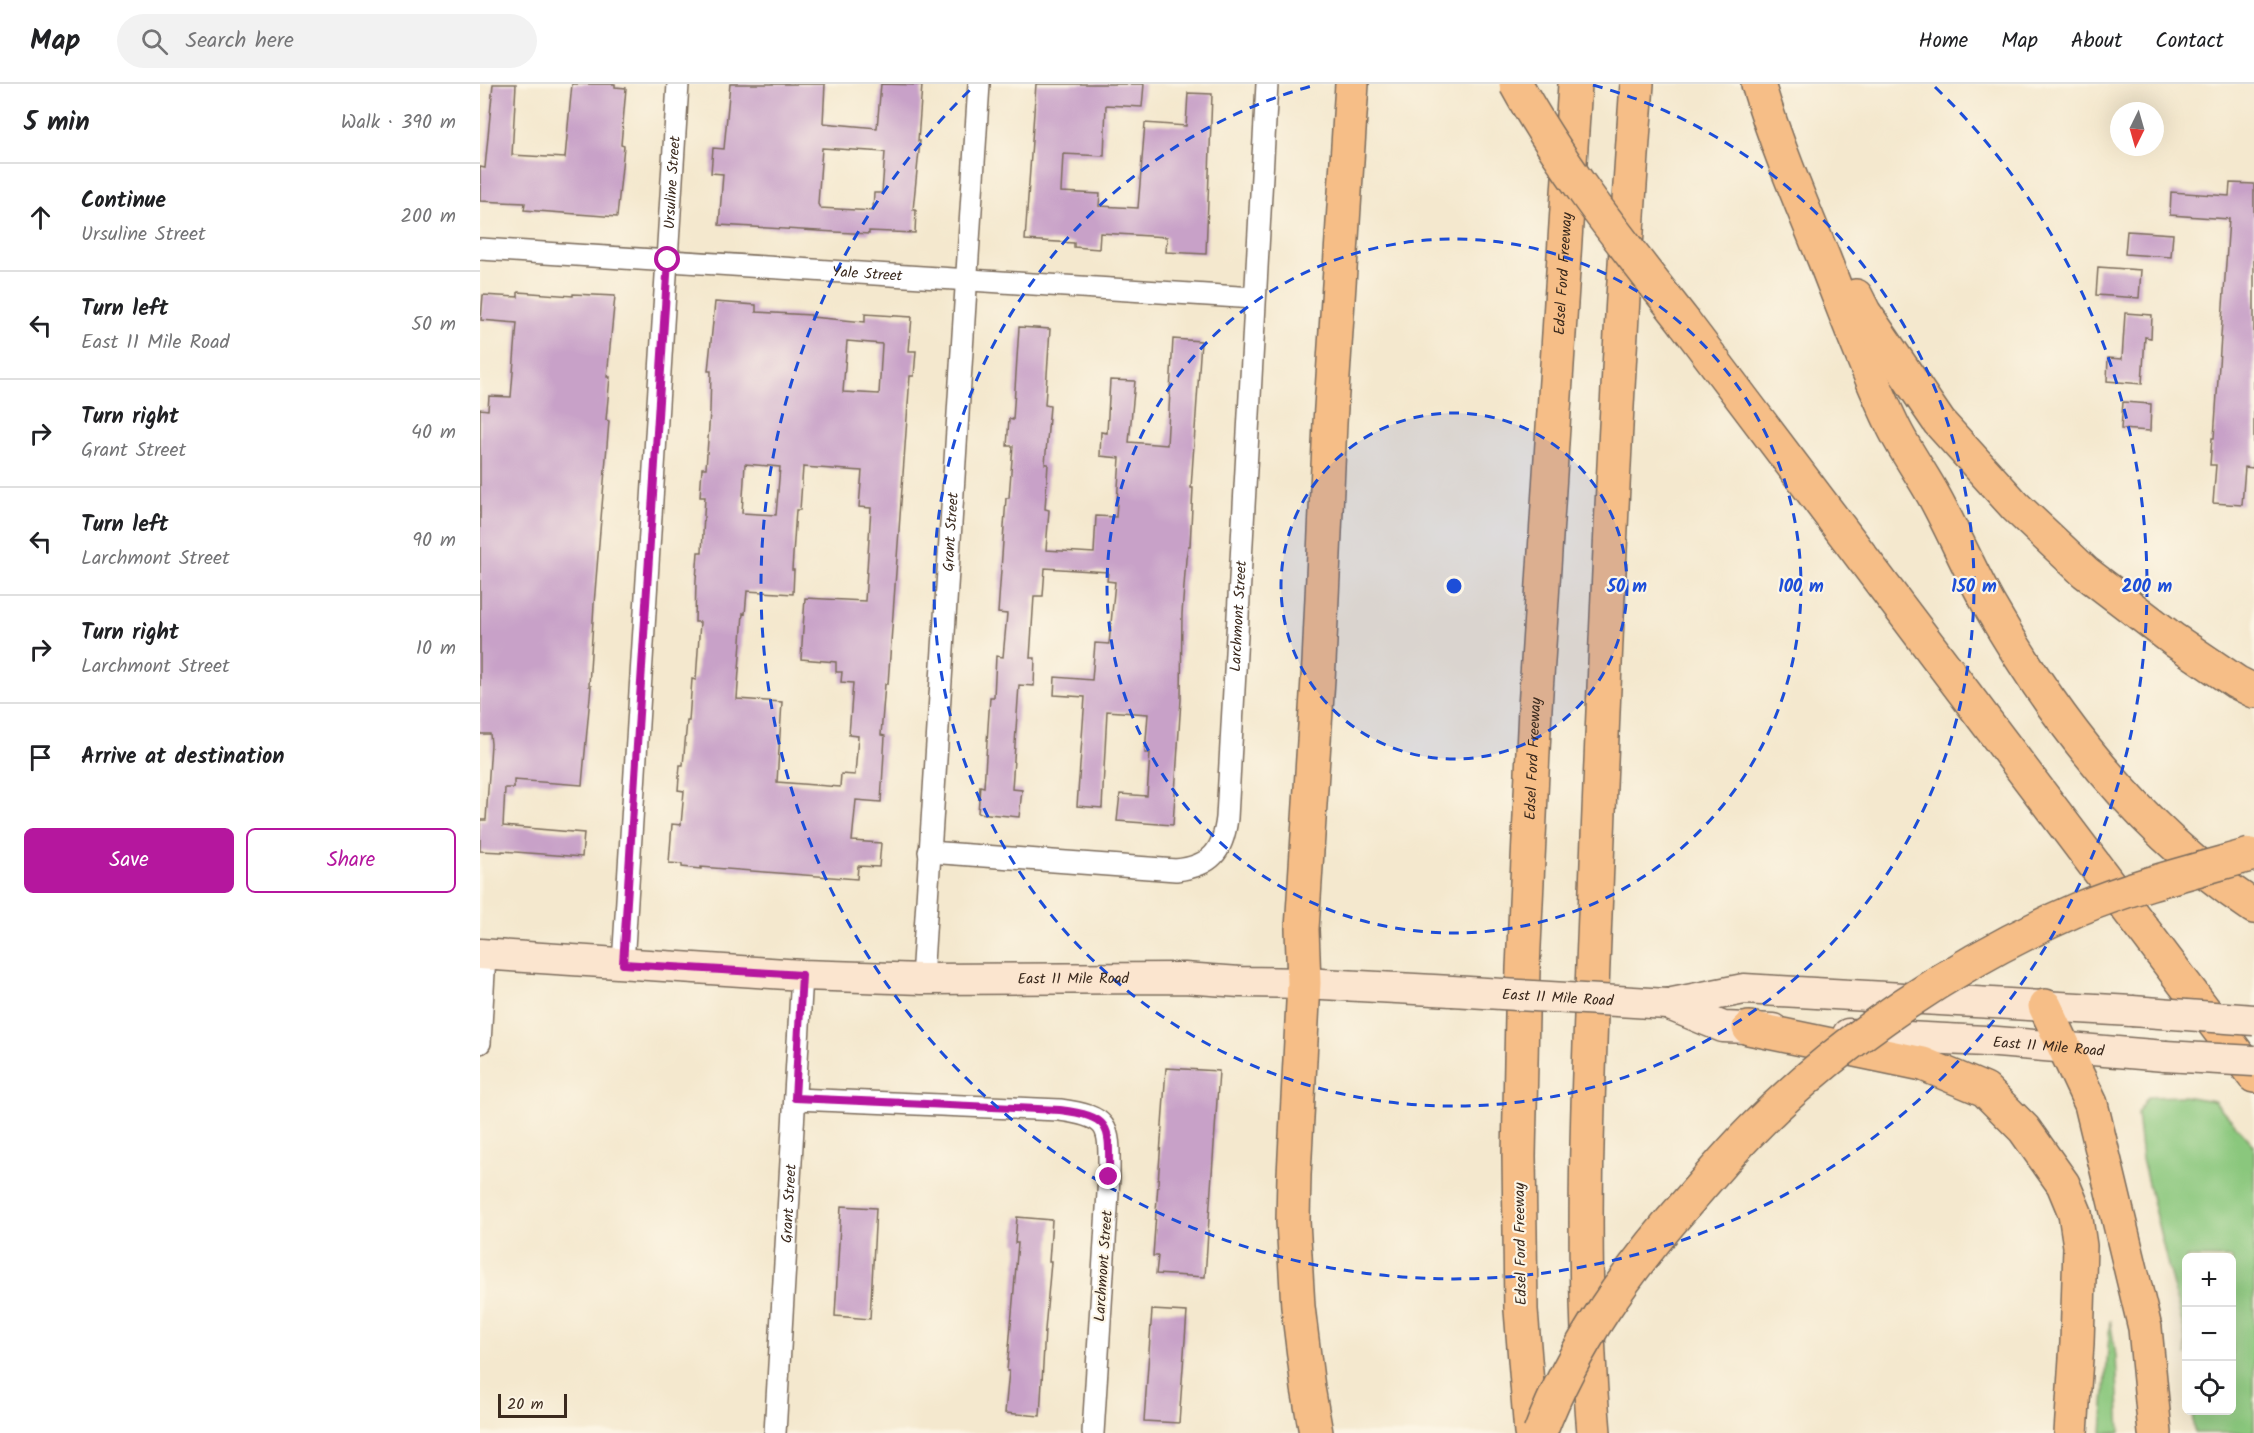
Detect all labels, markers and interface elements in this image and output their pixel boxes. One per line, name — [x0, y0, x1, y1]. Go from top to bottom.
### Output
search box — [117, 14, 537, 68]
text: Map — [30, 19, 81, 64]
text: Search here — [186, 24, 294, 59]
icon: search — [138, 25, 171, 58]
text: Home — [1919, 25, 1968, 58]
text: Map — [2001, 25, 2038, 58]
text: About — [2071, 25, 2122, 58]
text: Contact — [2155, 25, 2224, 58]
text: 5 min — [24, 102, 90, 144]
north arrow — [2110, 102, 2164, 156]
text: Walk · 390 m — [341, 107, 456, 139]
street label: Ursuline Street — [658, 135, 688, 230]
text: Continue — [81, 184, 166, 219]
icon: ahead — [24, 201, 57, 234]
text: 200 m — [400, 201, 456, 233]
street label: Edsel Ford Freeway — [1548, 211, 1580, 336]
text: Ursuline Street — [81, 219, 206, 251]
route start — [654, 246, 680, 272]
street label: Yale Street — [831, 260, 903, 289]
text: Turn left — [81, 292, 168, 327]
icon: left — [24, 309, 57, 342]
text: 50 m — [411, 309, 456, 341]
text: East 11 Mile Road — [81, 327, 230, 359]
text: Turn right — [81, 400, 179, 435]
icon: right — [24, 417, 57, 450]
text: 40 m — [411, 417, 456, 449]
text: Grant Street — [81, 435, 186, 467]
street label: Grant Street — [937, 492, 966, 572]
text: Turn left — [81, 508, 168, 543]
icon: left — [24, 525, 57, 558]
text: 90 m — [412, 525, 456, 557]
text: Larchmont Street — [81, 543, 230, 575]
street label: Larchmont Street — [1224, 560, 1254, 673]
text: 50 m — [1606, 573, 1647, 602]
text: 100 m — [1778, 573, 1824, 602]
text: 150 m — [1951, 573, 1997, 602]
text: 200 m — [2122, 573, 2173, 602]
centre of rings — [1444, 576, 1464, 596]
text: Turn right — [81, 616, 179, 651]
icon: right — [24, 633, 57, 666]
text: 10 m — [416, 633, 456, 665]
text: Larchmont Street — [81, 651, 230, 683]
street label: Edsel Ford Freeway — [1519, 696, 1549, 821]
text: Arrive at destination — [81, 740, 284, 775]
icon: arrive — [24, 741, 57, 774]
button: Save — [24, 828, 234, 893]
button: Share — [246, 828, 456, 893]
street label: East 11 Mile Road — [1017, 967, 1130, 992]
street label: East 11 Mile Road — [1501, 983, 1615, 1014]
street label: East 11 Mile Road — [1992, 1031, 2106, 1064]
street label: Grant Street — [775, 1163, 804, 1244]
route end — [1095, 1163, 1121, 1189]
street label: Edsel Ford Freeway — [1508, 1181, 1534, 1306]
street label: Larchmont Street — [1088, 1209, 1120, 1323]
map controls — [2182, 1253, 2236, 1415]
button: + — [2182, 1253, 2236, 1307]
button: − — [2182, 1307, 2236, 1361]
button: locate — [2182, 1361, 2236, 1415]
scale bar — [498, 1391, 567, 1418]
text: 20 m — [507, 1392, 543, 1417]

